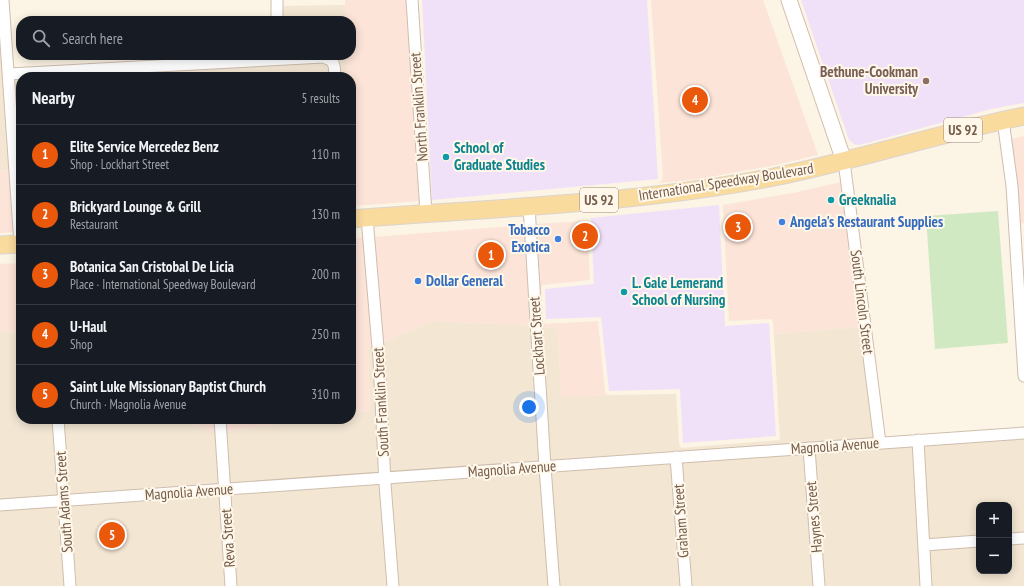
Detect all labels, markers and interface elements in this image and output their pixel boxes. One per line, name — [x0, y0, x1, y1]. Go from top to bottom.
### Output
search box — [16, 16, 356, 60]
icon: search — [30, 27, 52, 49]
text: Search here — [62, 29, 123, 48]
street label: North Franklin Street — [405, 52, 432, 162]
place label: Bethune-Cookman University — [820, 62, 919, 98]
marker: Bethune-Cookman University — [921, 76, 931, 86]
pin: 4 — [682, 85, 708, 115]
text: Nearby — [32, 87, 75, 109]
text: 5 results — [301, 90, 340, 107]
road number: US 92 — [944, 118, 982, 142]
text: Elite Service Mercedez Benz — [70, 137, 219, 156]
place label: School of Graduate Studies — [454, 138, 545, 174]
text: 1 — [42, 146, 48, 163]
text: 110 m — [311, 146, 340, 163]
marker: School of Graduate Studies — [441, 152, 451, 162]
text: Shop · Lockhart Street — [70, 156, 169, 173]
street label: International Speedway Boulevard — [637, 158, 815, 205]
road number: US 92 — [580, 188, 618, 212]
place label: Greeknalia — [839, 190, 896, 209]
marker: Greeknalia — [826, 195, 836, 205]
text: Brickyard Lounge & Grill — [70, 197, 201, 216]
text: 2 — [42, 206, 48, 223]
text: 130 m — [311, 206, 340, 223]
pin: 3 — [725, 212, 751, 242]
place label: Angela's Restaurant Supplies — [789, 212, 943, 231]
text: Restaurant — [70, 216, 118, 233]
marker: Angela's Restaurant Supplies — [777, 217, 787, 227]
place label: Tobacco Exotica — [508, 220, 550, 256]
pin: 2 — [572, 221, 598, 251]
marker: Tobacco Exotica — [553, 234, 563, 244]
pin: 1 — [478, 240, 504, 270]
street label: South Lincoln Street — [847, 249, 878, 355]
text: Botanica San Cristobal De Licia — [70, 257, 234, 276]
text: 3 — [42, 266, 48, 283]
text: 200 m — [311, 266, 340, 283]
place label: Dollar General — [426, 271, 503, 290]
place label: L. Gale Lemerand School of Nursing — [632, 273, 726, 309]
text: Place · International Speedway Boulevard — [70, 276, 256, 293]
marker: Dollar General — [413, 276, 423, 286]
marker: L. Gale Lemerand School of Nursing — [619, 287, 629, 297]
street label: Lockhart Street — [524, 296, 549, 376]
text: U-Haul — [70, 317, 107, 336]
text: 4 — [42, 326, 48, 343]
text: 250 m — [311, 326, 340, 343]
text: Shop — [70, 336, 93, 353]
street label: South Franklin Street — [368, 347, 393, 457]
text: Saint Luke Missionary Baptist Church — [70, 377, 266, 396]
text: 5 — [42, 386, 48, 403]
text: 310 m — [311, 386, 340, 403]
text: Church · Magnolia Avenue — [70, 396, 186, 413]
your location — [519, 397, 539, 417]
street label: Magnolia Avenue — [790, 433, 880, 458]
street label: South Adams Street — [50, 451, 77, 553]
street label: Magnolia Avenue — [467, 456, 557, 481]
street label: Magnolia Avenue — [144, 479, 234, 504]
street label: Haynes Street — [801, 480, 826, 554]
street label: Graham Street — [668, 483, 693, 559]
map controls — [976, 502, 1012, 574]
button: + — [976, 502, 1012, 538]
street label: Reva Street — [216, 508, 239, 568]
pin: 5 — [99, 520, 125, 550]
button: − — [976, 538, 1012, 574]

